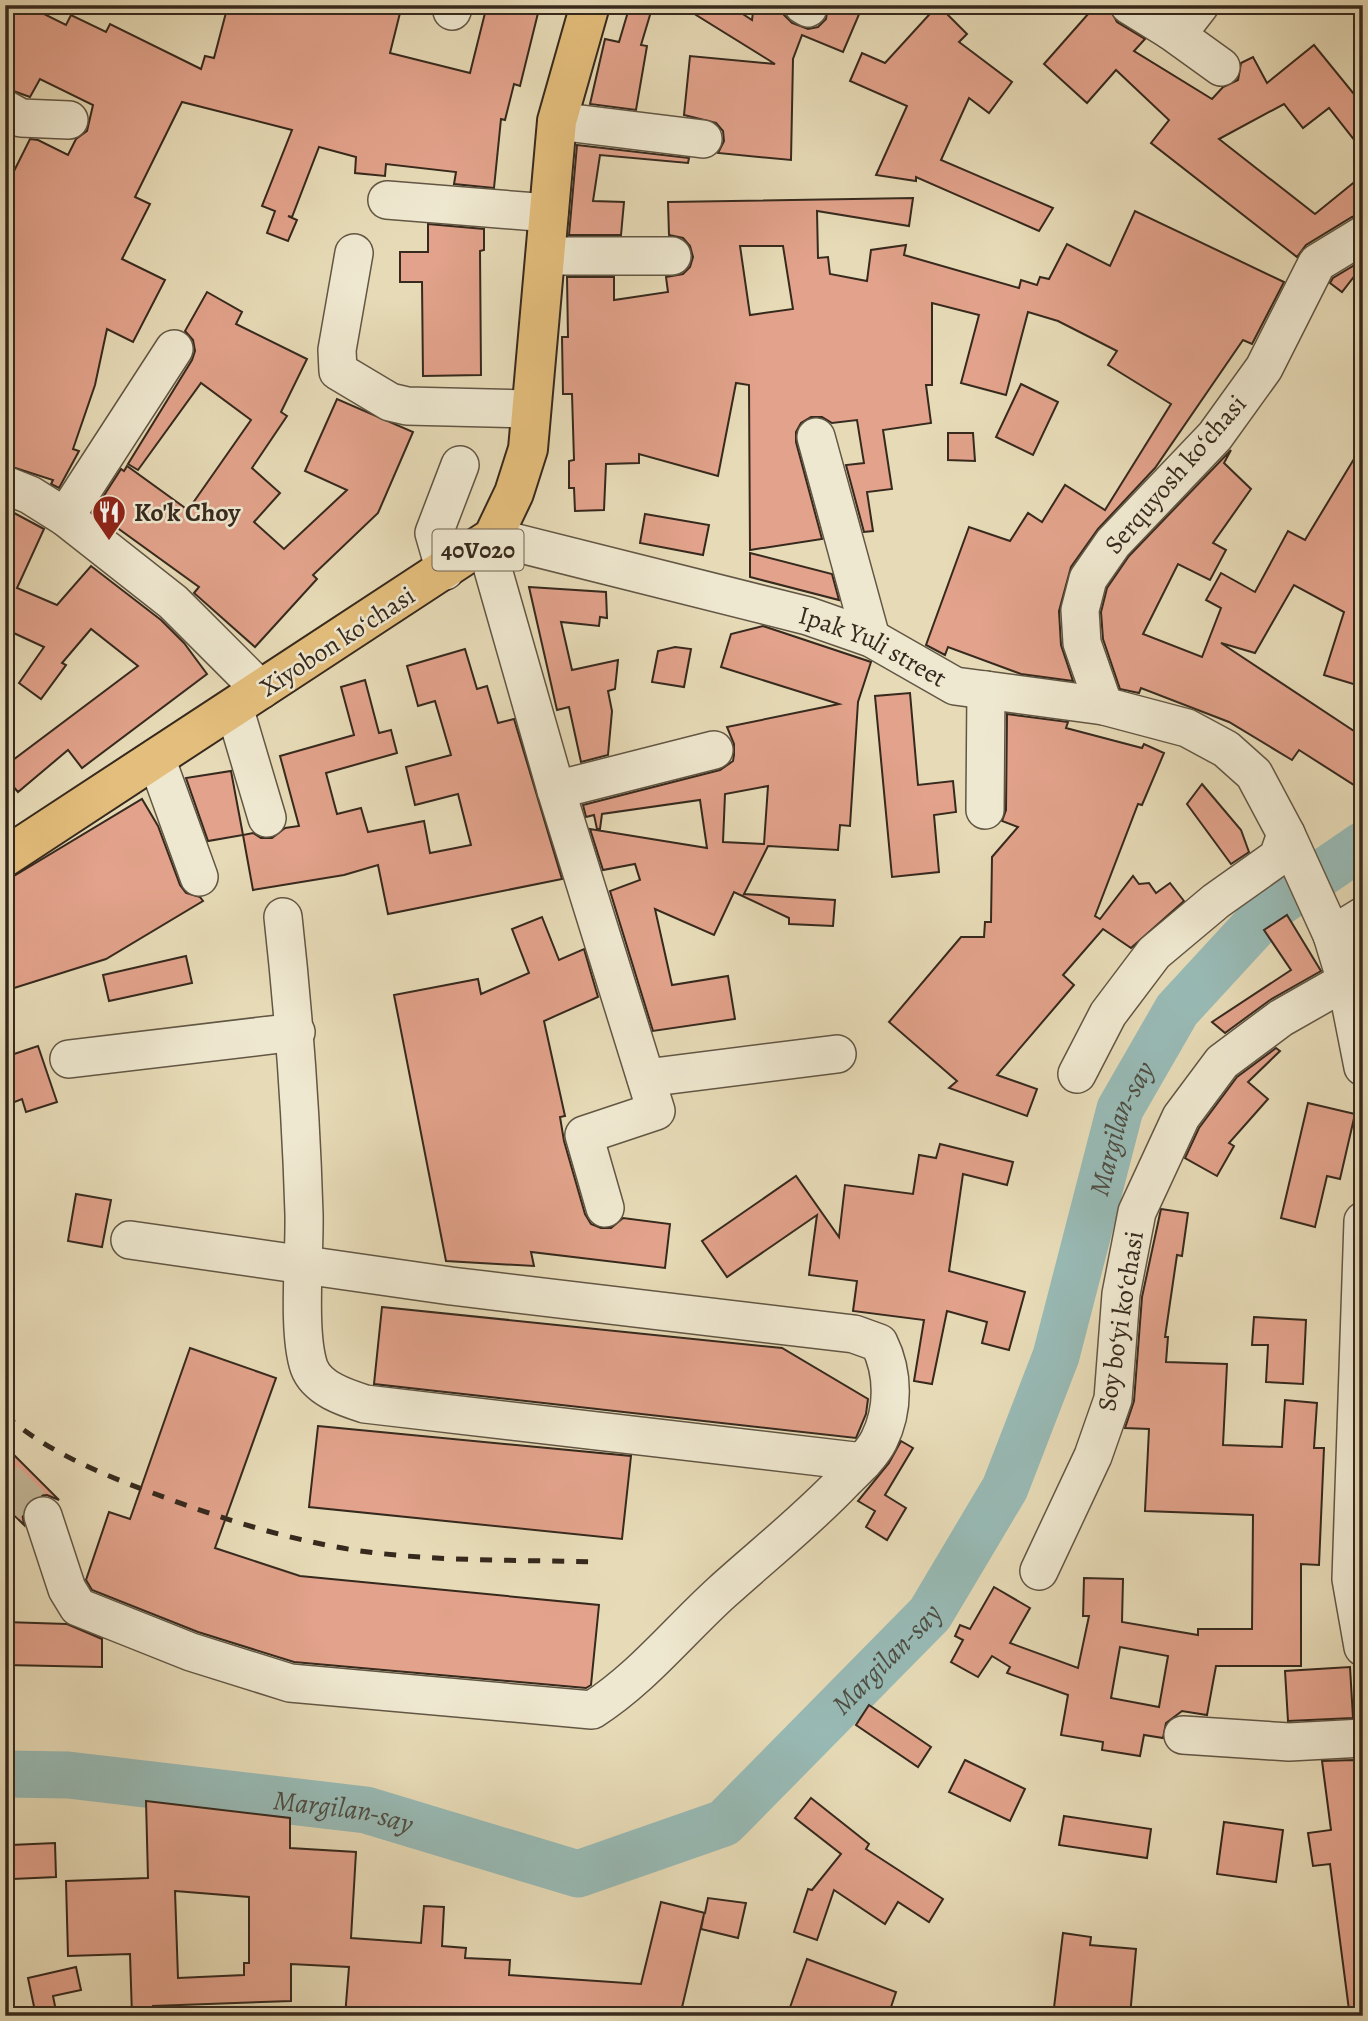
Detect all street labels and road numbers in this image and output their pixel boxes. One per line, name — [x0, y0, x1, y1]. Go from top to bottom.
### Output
street label: Serquyosh koʻchasi — [1096, 387, 1254, 561]
road number: 40V020 — [433, 530, 524, 570]
street label: Xiyobon koʻchasi — [253, 578, 422, 705]
street label: Ipak Yuli street — [795, 597, 953, 696]
street label: Soy boʻyi koʻchasi — [1089, 1228, 1152, 1414]

